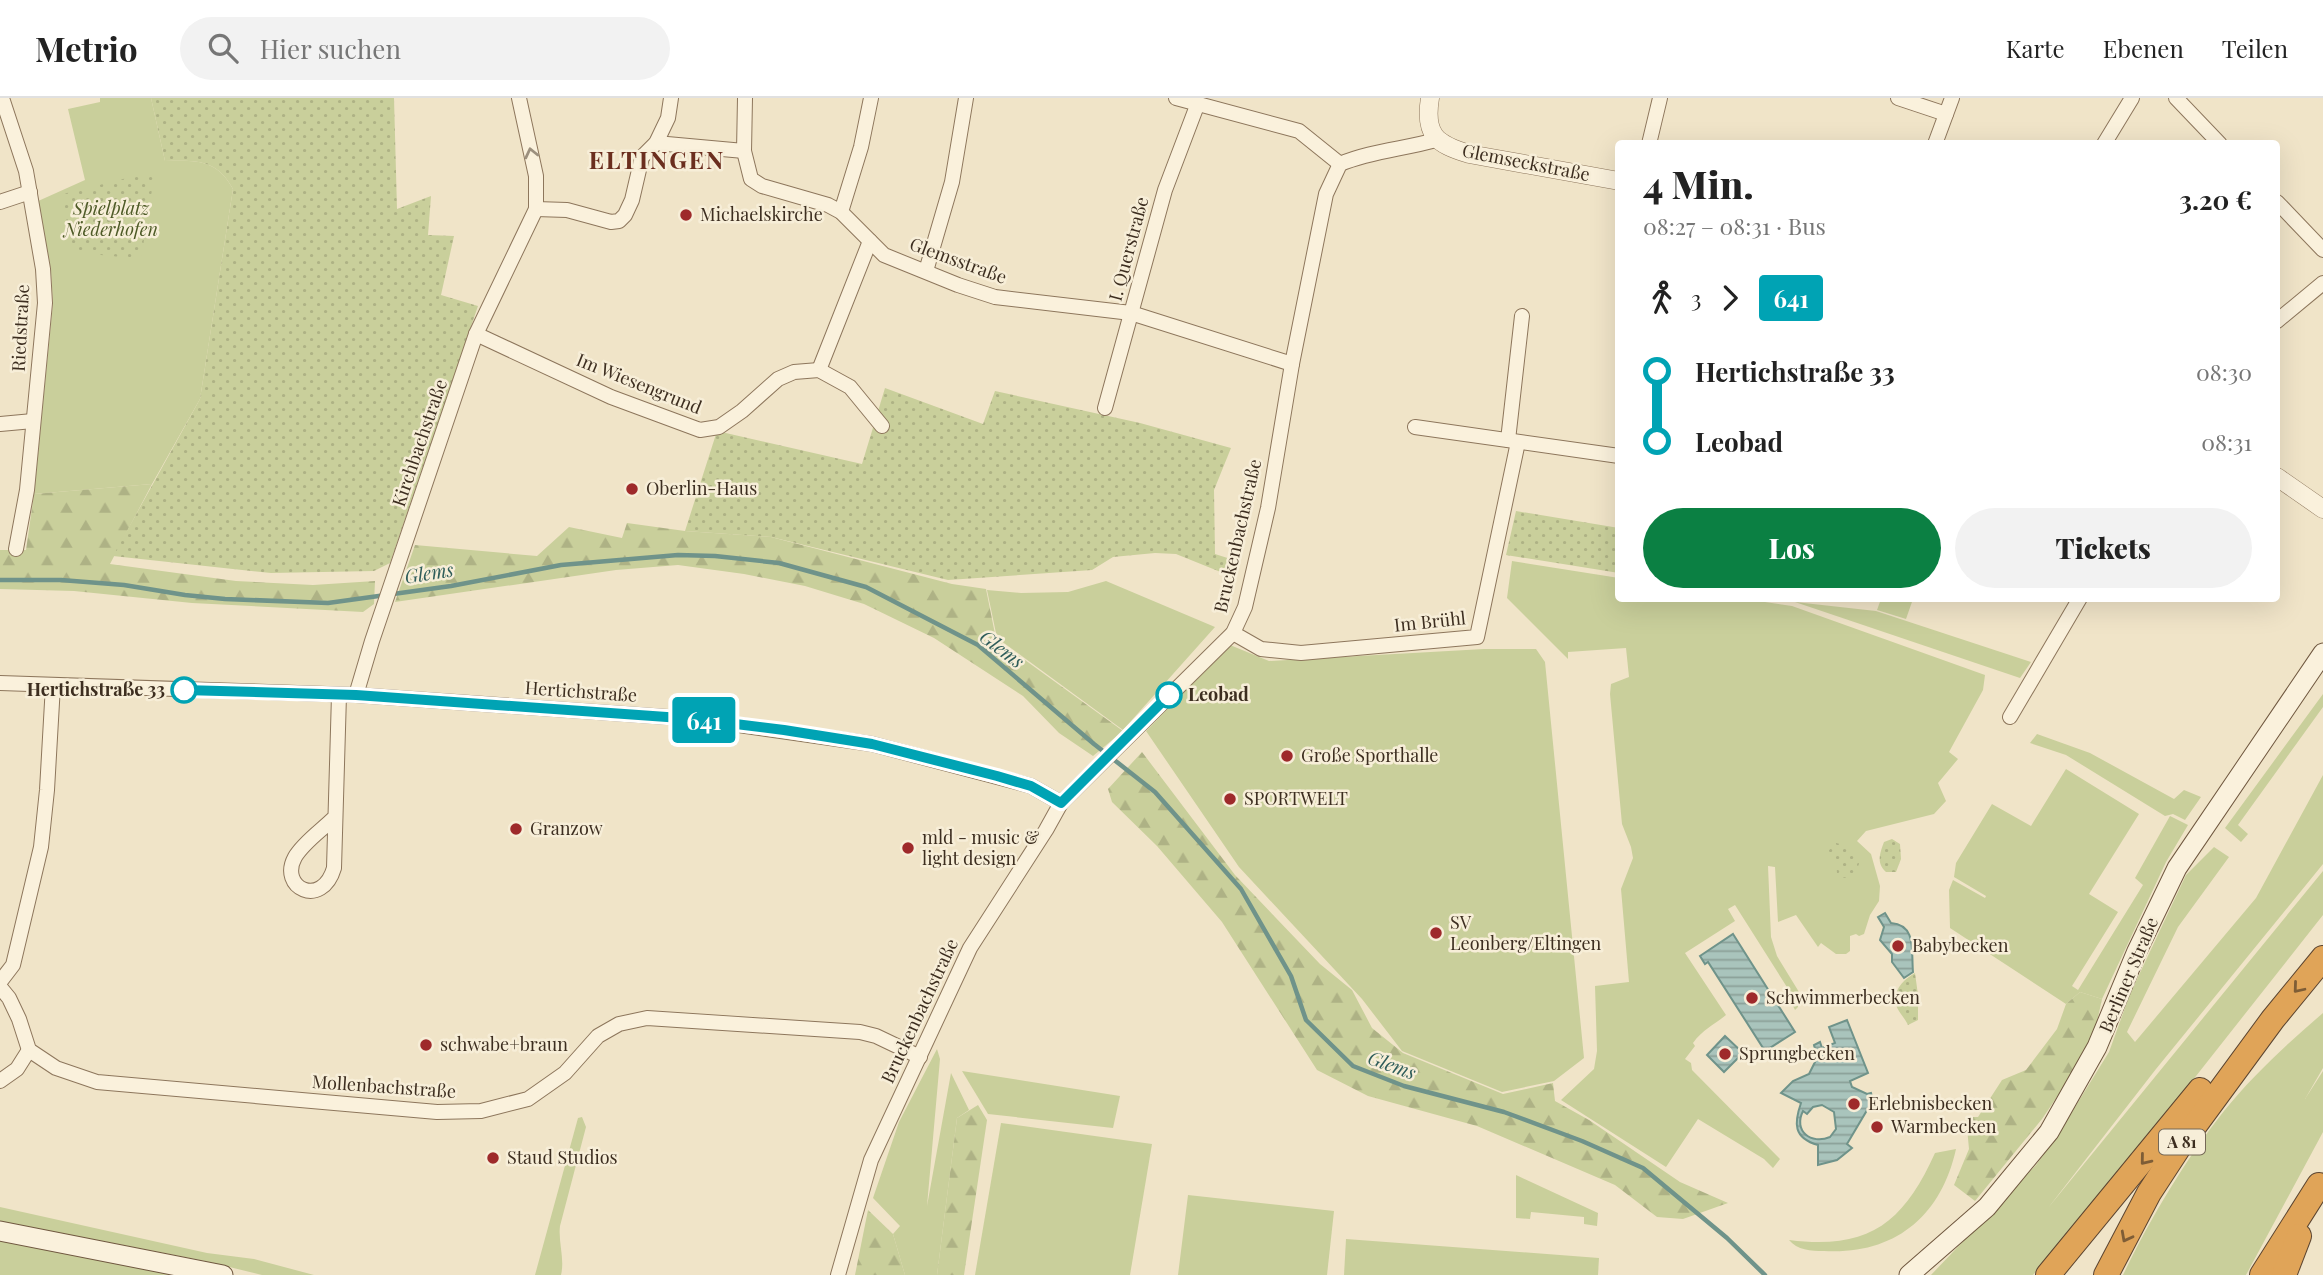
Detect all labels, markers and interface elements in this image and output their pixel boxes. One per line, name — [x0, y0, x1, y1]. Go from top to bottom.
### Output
search box — [180, 17, 670, 80]
text: Metrio — [35, 26, 138, 70]
icon: search — [204, 29, 242, 67]
text: Hier suchen — [260, 31, 401, 66]
text: Karte — [2006, 32, 2065, 64]
text: Ebenen — [2103, 32, 2184, 64]
text: Teilen — [2222, 32, 2288, 64]
street label: Glemseckstraße — [1460, 138, 1592, 186]
district label: ELTINGEN — [589, 143, 725, 175]
one-way arrow — [524, 147, 539, 159]
text: 4 Min. — [1643, 158, 1754, 209]
text: 3.20 € — [2179, 182, 2252, 217]
street label: I. Querstraße — [1103, 194, 1153, 304]
park label: Spielplatz Niederhofen — [62, 196, 158, 241]
place label: Michaelskirche — [700, 202, 823, 226]
marker: Michaelskirche — [678, 207, 694, 223]
text: 08:27 – 08:31 · Bus — [1643, 210, 1826, 241]
street label: Glemsstraße — [906, 231, 1010, 289]
icon: walk — [1643, 279, 1681, 317]
icon: forward — [1711, 279, 1749, 317]
text: 3 — [1691, 282, 1701, 313]
text: 641 — [1773, 282, 1809, 314]
street label: Riedstraße — [6, 284, 34, 372]
street label: Im Wiesengrund — [573, 347, 706, 419]
text: Hertichstraße 33 — [1695, 354, 1895, 389]
text: 08:30 — [2196, 356, 2252, 387]
street label: Kirchbachstraße — [386, 376, 452, 510]
text: Leobad — [1695, 424, 1783, 459]
text: 08:31 — [2201, 426, 2252, 457]
street label: Bruckenbachstraße — [1208, 457, 1266, 615]
place label: Oberlin-Haus — [646, 476, 757, 500]
marker: Oberlin-Haus — [624, 481, 640, 497]
button: Los — [1643, 508, 1941, 588]
button: Tickets — [1955, 508, 2252, 588]
water label: Glems — [402, 555, 455, 589]
street label: Im Brühl — [1393, 605, 1467, 637]
water label: Glems — [975, 623, 1030, 673]
street label: Hertichstraße — [524, 675, 638, 707]
place label: Hertichstraße 33 — [27, 677, 165, 701]
marker: Hertichstraße 33 — [171, 677, 197, 703]
marker: Leobad — [1156, 682, 1182, 708]
place label: Leobad — [1188, 682, 1249, 706]
line badge: 641 — [664, 697, 744, 743]
text: 641 — [686, 704, 722, 736]
place label: Große Sporthalle — [1301, 743, 1438, 767]
marker: Große Sporthalle — [1279, 748, 1295, 764]
place label: SPORTWELT — [1244, 786, 1348, 810]
marker: SPORTWELT — [1222, 791, 1238, 807]
place label: Granzow — [530, 816, 603, 840]
marker: Granzow — [508, 821, 524, 837]
place label: mld - music & light design — [922, 825, 1039, 870]
marker: mld - music & light design — [900, 840, 916, 856]
place label: SV Leonberg/Eltingen — [1450, 910, 1602, 955]
street label: Berliner Straße — [2093, 913, 2163, 1036]
marker: SV Leonberg/Eltingen — [1428, 925, 1444, 941]
place label: Babybecken — [1912, 933, 2009, 957]
street label: Bruckenbachstraße — [875, 934, 963, 1087]
marker: Babybecken — [1890, 938, 1906, 954]
one-way arrow — [2294, 980, 2306, 993]
place label: Schwimmerbecken — [1766, 985, 1920, 1009]
marker: Schwimmerbecken — [1744, 990, 1760, 1006]
place label: schwabe+braun — [440, 1032, 568, 1056]
marker: schwabe+braun — [418, 1037, 434, 1053]
place label: Sprungbecken — [1739, 1041, 1855, 1065]
water label: Glems — [1365, 1043, 1420, 1085]
marker: Sprungbecken — [1717, 1046, 1733, 1062]
street label: Mollenbachstraße — [311, 1069, 457, 1103]
place label: Erlebnisbecken — [1868, 1091, 1992, 1115]
marker: Erlebnisbecken — [1846, 1096, 1862, 1112]
place label: Warmbecken — [1890, 1114, 1997, 1138]
marker: Warmbecken — [1869, 1119, 1885, 1135]
road number: A 81 — [2159, 1130, 2205, 1154]
place label: Staud Studios — [507, 1145, 618, 1169]
marker: Staud Studios — [485, 1150, 501, 1166]
one-way arrow — [2141, 1152, 2154, 1164]
one-way arrow — [2120, 1230, 2134, 1242]

